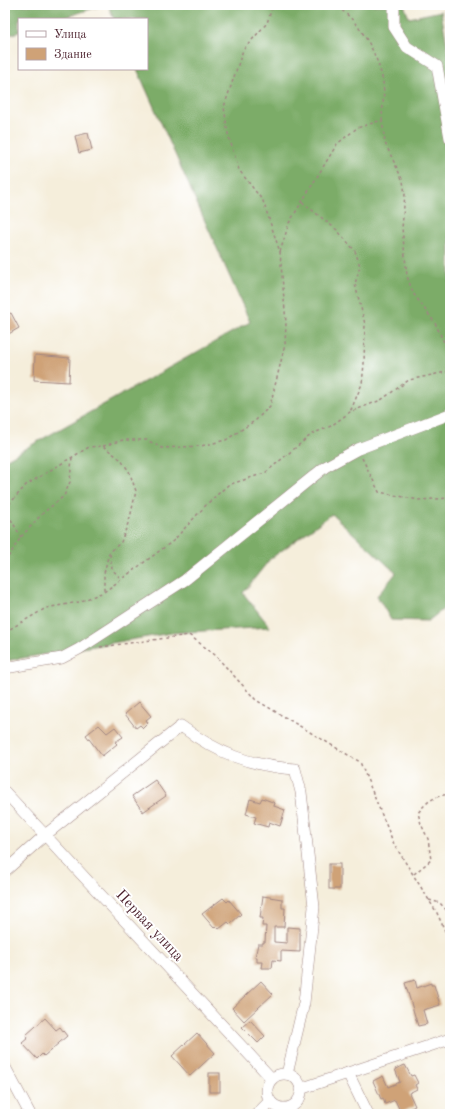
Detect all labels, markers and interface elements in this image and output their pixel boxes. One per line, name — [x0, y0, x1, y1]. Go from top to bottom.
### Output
legend — [18, 18, 148, 70]
text: Улица — [54, 29, 87, 41]
text: Здание — [54, 49, 92, 61]
street label: Первая улица — [112, 887, 186, 965]

